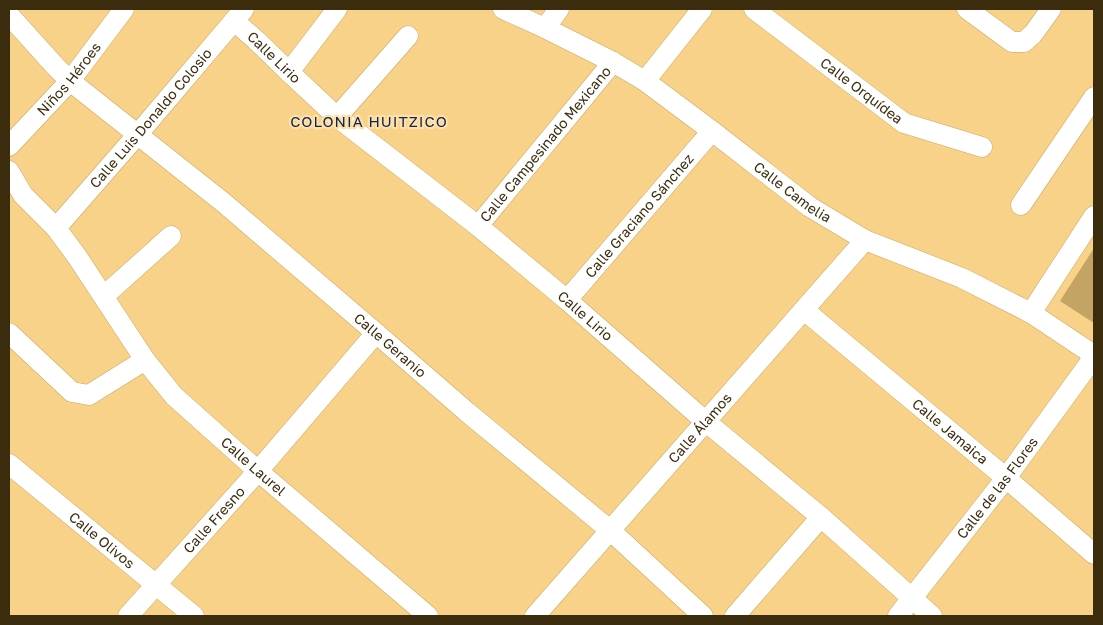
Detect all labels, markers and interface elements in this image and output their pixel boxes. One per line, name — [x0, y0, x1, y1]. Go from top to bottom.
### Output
street label: Calle Lirio — [244, 27, 304, 86]
street label: Niños Héroes — [33, 39, 104, 119]
street label: Calle Luis Donaldo Colosio — [86, 45, 215, 191]
street label: Calle Orquídea — [817, 54, 906, 127]
street label: Calle Campesinado Mexicano — [476, 63, 614, 225]
district label: COLONIA HUITZICO — [290, 112, 448, 130]
street label: Calle Graciano Sánchez — [581, 150, 697, 281]
street label: Calle Camelia — [751, 158, 834, 226]
street label: Calle Lirio — [555, 287, 616, 344]
street label: Calle Geranio — [351, 309, 430, 381]
street label: Calle Álamos — [664, 389, 735, 466]
street label: Calle Jamaica — [909, 395, 992, 467]
street label: Calle Laurel — [218, 433, 289, 499]
street label: Calle de las Flores — [953, 433, 1041, 542]
street label: Calle Fresno — [179, 483, 248, 557]
street label: Calle Olivos — [66, 508, 138, 572]

